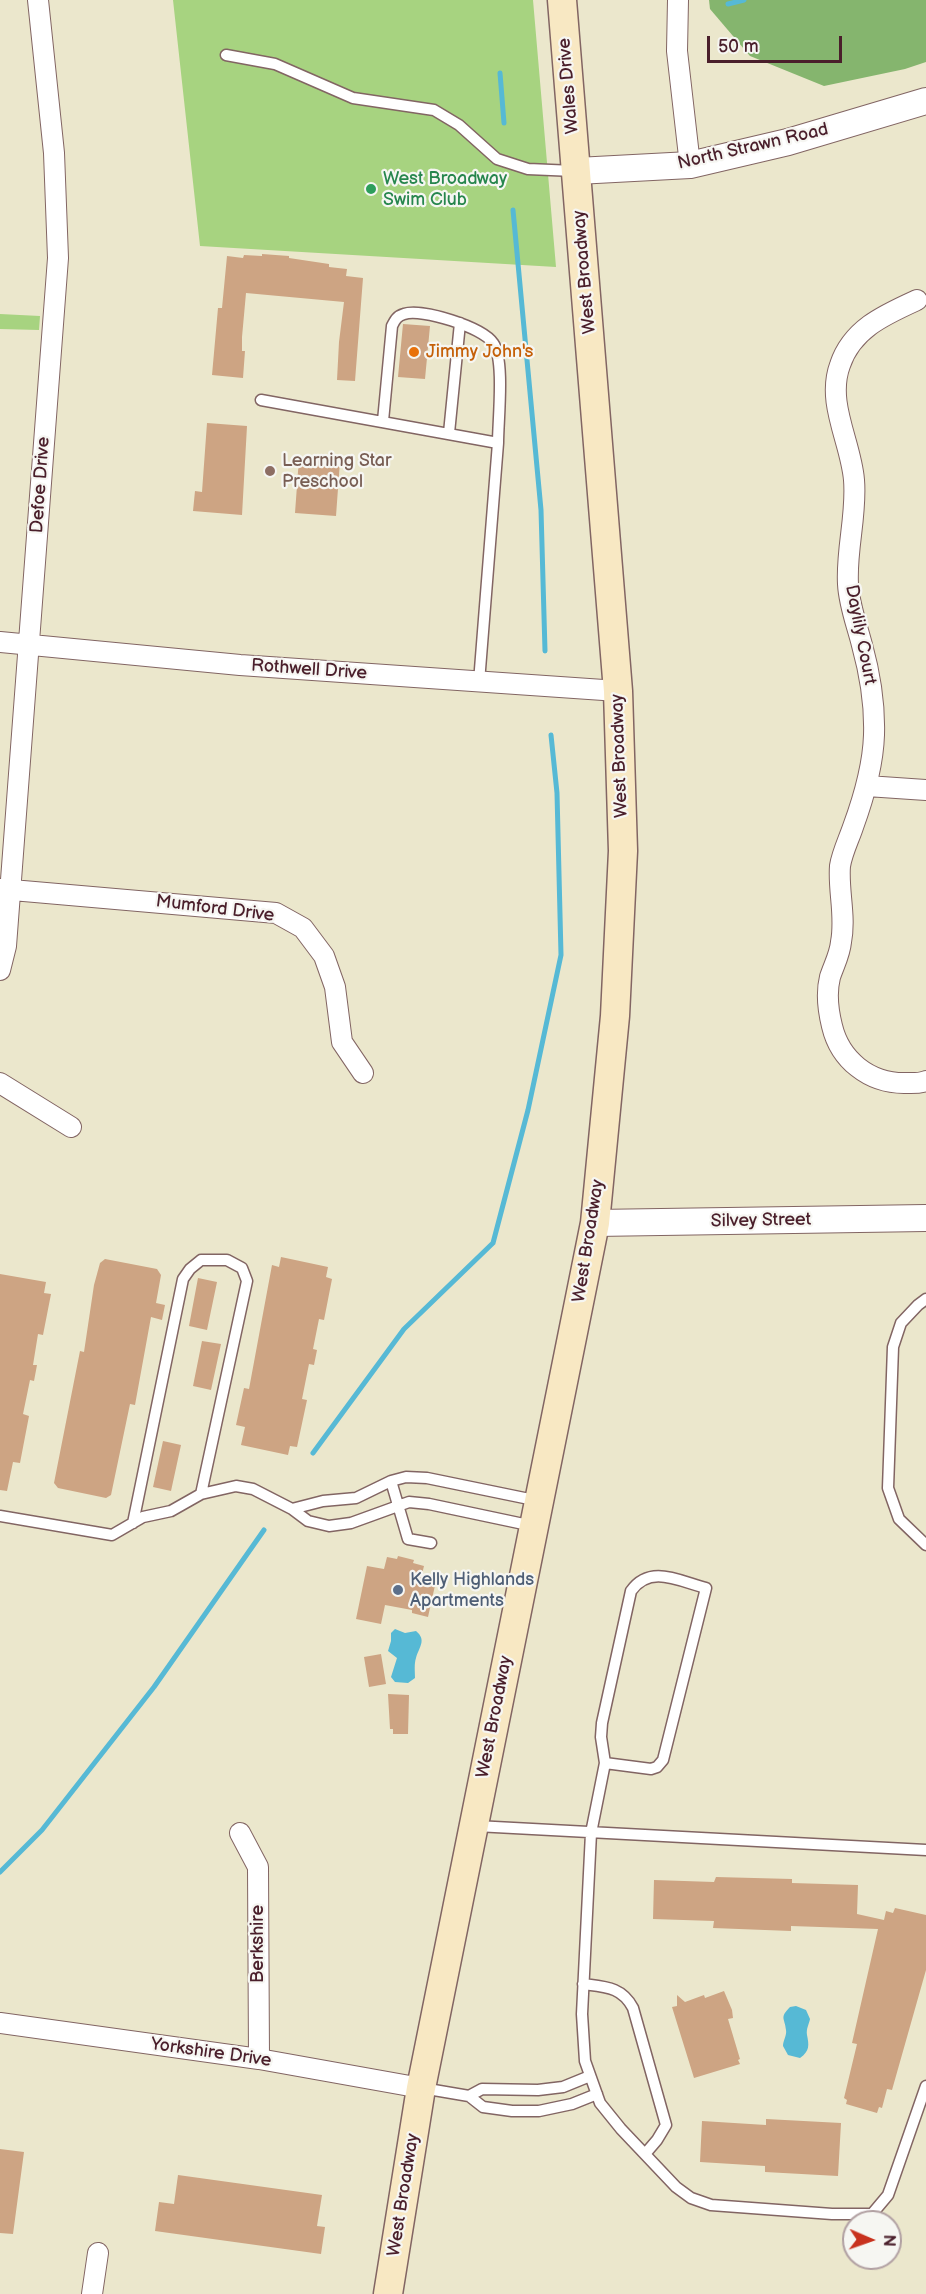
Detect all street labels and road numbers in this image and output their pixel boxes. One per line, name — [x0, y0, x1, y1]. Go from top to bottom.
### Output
street label: Wales Drive — [554, 37, 584, 135]
street label: North Strawn Road — [675, 119, 831, 175]
street label: West Broadway — [569, 209, 601, 335]
street label: Defoe Drive — [27, 436, 55, 534]
street label: Daylily Court — [840, 583, 880, 687]
street label: Rothwell Drive — [250, 655, 368, 685]
street label: West Broadway — [607, 694, 633, 818]
street label: Mumford Drive — [154, 891, 276, 927]
street label: West Broadway — [569, 1178, 609, 1304]
street label: Silvey Street — [711, 1209, 811, 1233]
street label: West Broadway — [473, 1654, 517, 1780]
street label: Berkshire — [247, 1905, 269, 1983]
street label: Yorkshire Drive — [149, 2034, 273, 2072]
street label: West Broadway — [384, 2132, 424, 2258]

